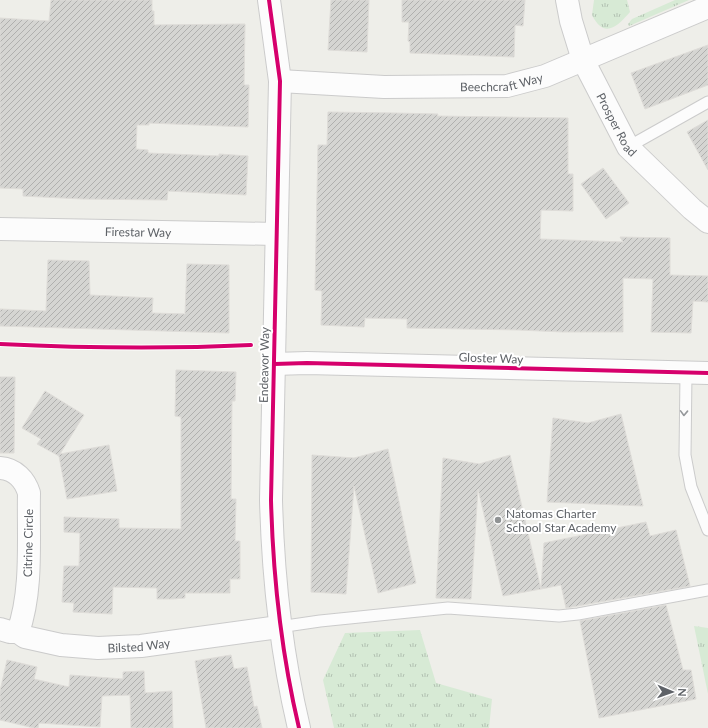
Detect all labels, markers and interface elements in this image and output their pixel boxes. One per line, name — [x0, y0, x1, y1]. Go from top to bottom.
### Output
street label: Beechcraft Way — [460, 69, 545, 94]
street label: Prosper Road — [594, 90, 640, 159]
street label: Firestar Way — [105, 223, 172, 240]
street label: Endeavor Way — [256, 326, 272, 403]
street label: Gloster Way — [458, 349, 525, 367]
one-way arrow — [680, 410, 689, 416]
place label: Natomas Charter School Star Academy — [506, 506, 617, 535]
street label: Citrine Circle — [20, 509, 36, 577]
marker: Natomas Charter School Star Academy — [493, 515, 503, 525]
street label: Bilsted Way — [107, 634, 172, 655]
north arrow — [652, 672, 692, 712]
text: N — [676, 688, 689, 697]

